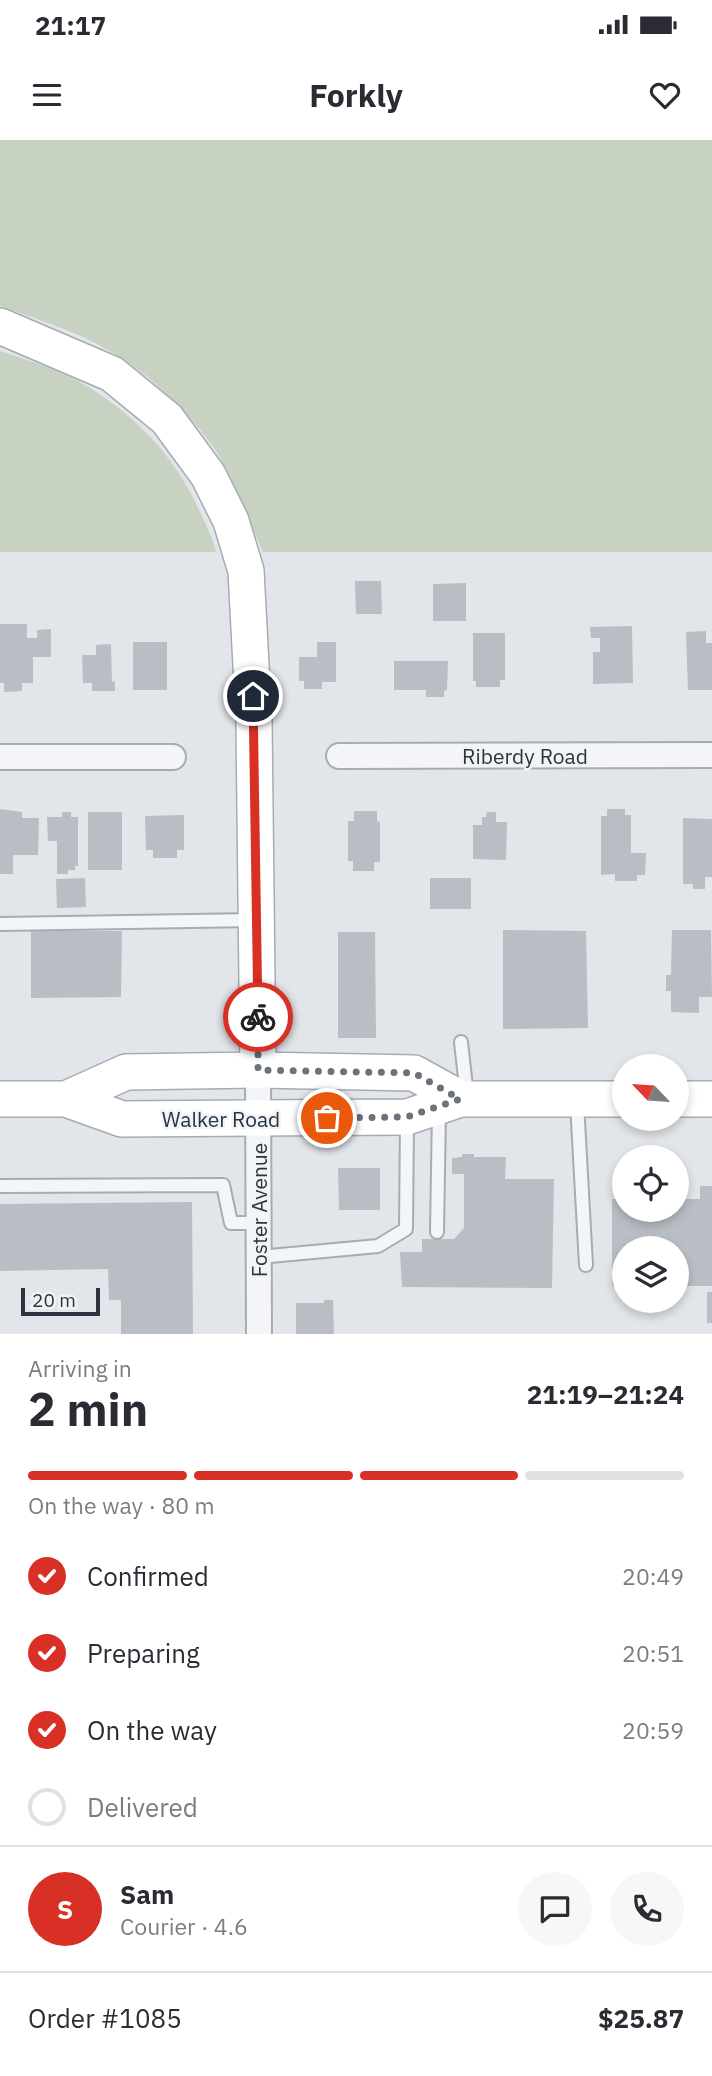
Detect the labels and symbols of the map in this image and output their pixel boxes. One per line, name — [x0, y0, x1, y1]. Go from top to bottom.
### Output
pin — [223, 666, 283, 726]
street label: Riberdy Road — [462, 742, 588, 770]
courier — [223, 982, 293, 1052]
north arrow — [612, 1054, 690, 1130]
pin — [297, 1088, 357, 1148]
street label: Walker Road — [162, 1105, 280, 1133]
street label: Foster Avenue — [245, 1143, 273, 1277]
scale bar — [21, 1285, 100, 1317]

